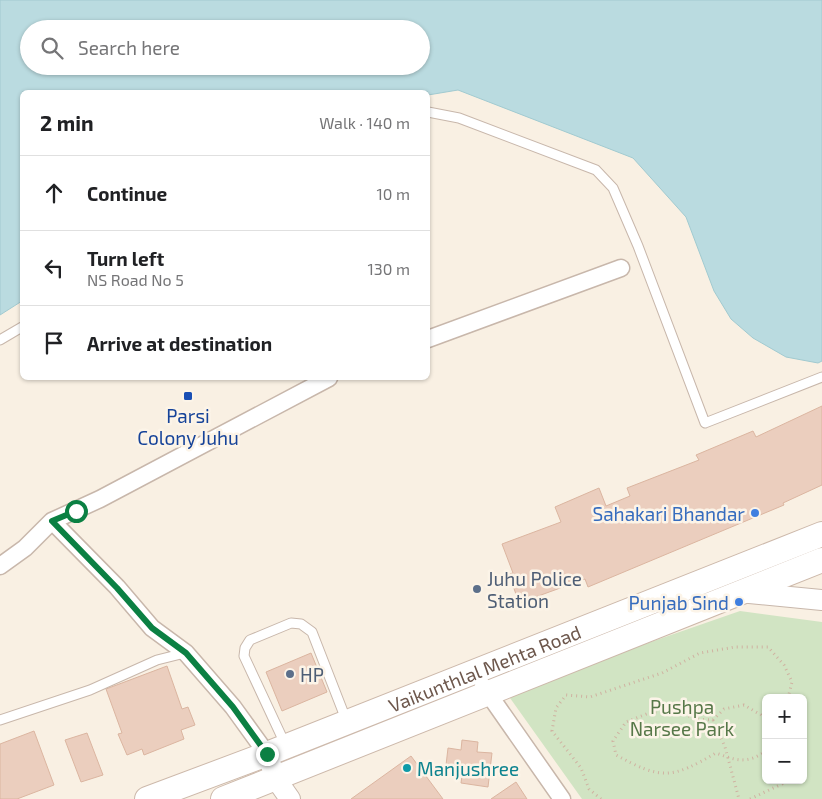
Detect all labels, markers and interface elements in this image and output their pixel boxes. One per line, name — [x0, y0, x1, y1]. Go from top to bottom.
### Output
search box — [20, 20, 430, 75]
icon: search — [38, 34, 66, 62]
text: Search here — [78, 36, 180, 59]
text: 2 min — [40, 110, 94, 135]
text: Walk · 140 m — [319, 113, 410, 132]
icon: ahead — [40, 179, 68, 207]
text: Continue — [87, 182, 167, 205]
text: 10 m — [376, 184, 410, 203]
text: Turn left — [87, 247, 164, 270]
icon: left — [40, 254, 68, 282]
text: 130 m — [368, 259, 410, 278]
text: NS Road No 5 — [87, 270, 184, 289]
icon: arrive — [40, 329, 68, 357]
text: Arrive at destination — [87, 332, 272, 355]
marker: Parsi Colony Juhu — [182, 390, 194, 402]
place label: Parsi Colony Juhu — [137, 404, 239, 449]
route start — [65, 500, 88, 523]
place label: Sahakari Bhandar — [593, 502, 745, 525]
marker: Sahakari Bhandar — [749, 507, 761, 519]
place label: Juhu Police Station — [487, 567, 582, 612]
marker: Juhu Police Station — [471, 583, 483, 595]
place label: Punjab Sind — [628, 591, 729, 614]
marker: Punjab Sind — [733, 596, 745, 608]
street label: Vaikunthlal Mehta Road — [385, 619, 584, 716]
place label: HP — [300, 663, 324, 686]
marker: HP — [284, 668, 296, 680]
map controls — [762, 694, 807, 784]
button: + — [762, 694, 807, 739]
park label: Pushpa Narsee Park — [630, 695, 735, 740]
button: − — [762, 739, 807, 784]
route end — [256, 743, 279, 766]
place label: Manjushree — [417, 757, 519, 780]
marker: Manjushree — [401, 762, 413, 774]

